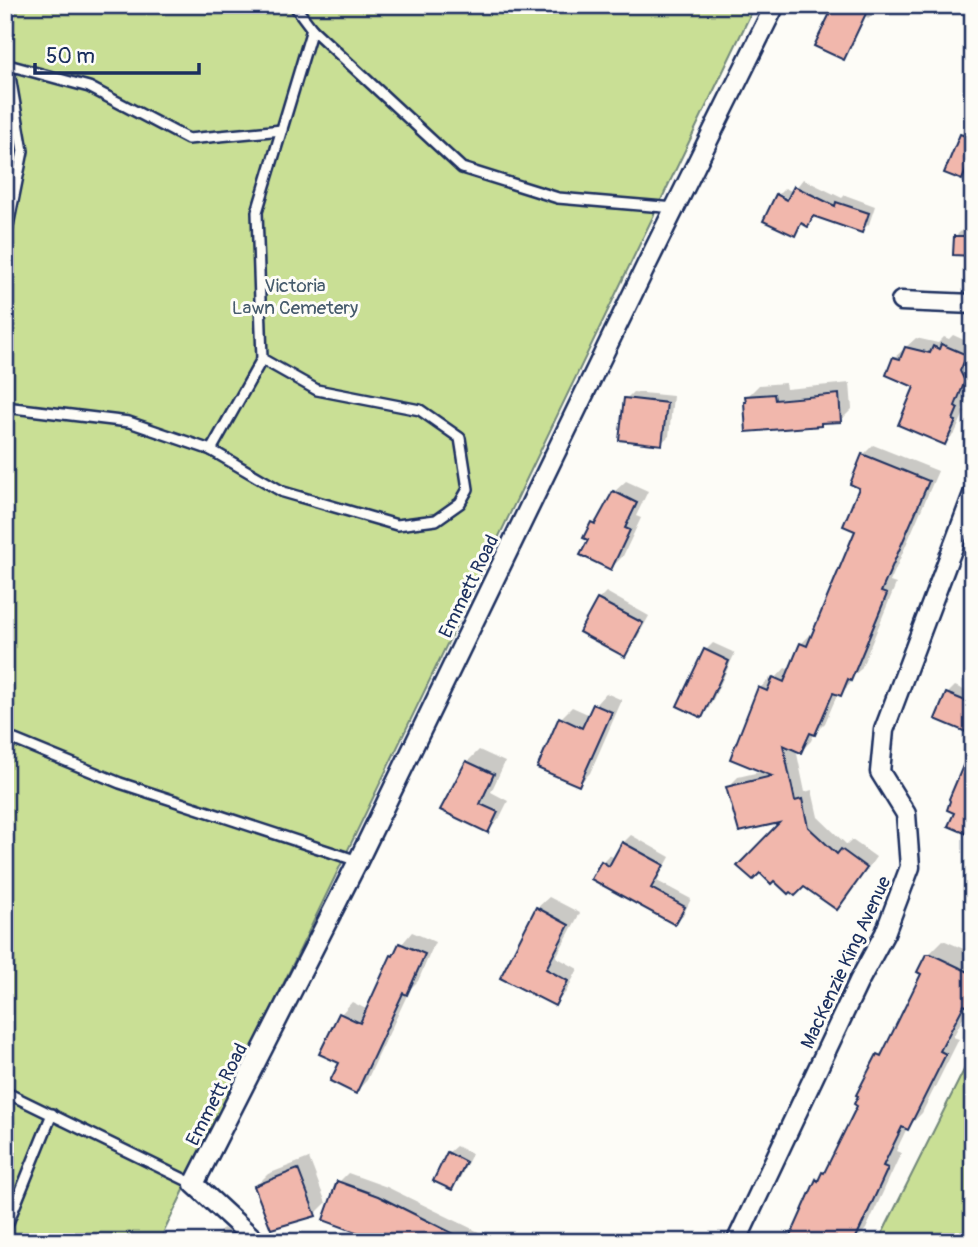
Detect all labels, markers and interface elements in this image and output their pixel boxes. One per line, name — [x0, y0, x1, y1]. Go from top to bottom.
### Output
scale bar — [35, 32, 200, 76]
text: 50 m — [46, 43, 95, 70]
park label: Victoria Lawn Cemetery — [232, 274, 358, 320]
street label: Emmett Road — [434, 531, 504, 642]
street label: MacKenzie King Avenue — [795, 872, 897, 1053]
street label: Emmett Road — [181, 1039, 253, 1150]

